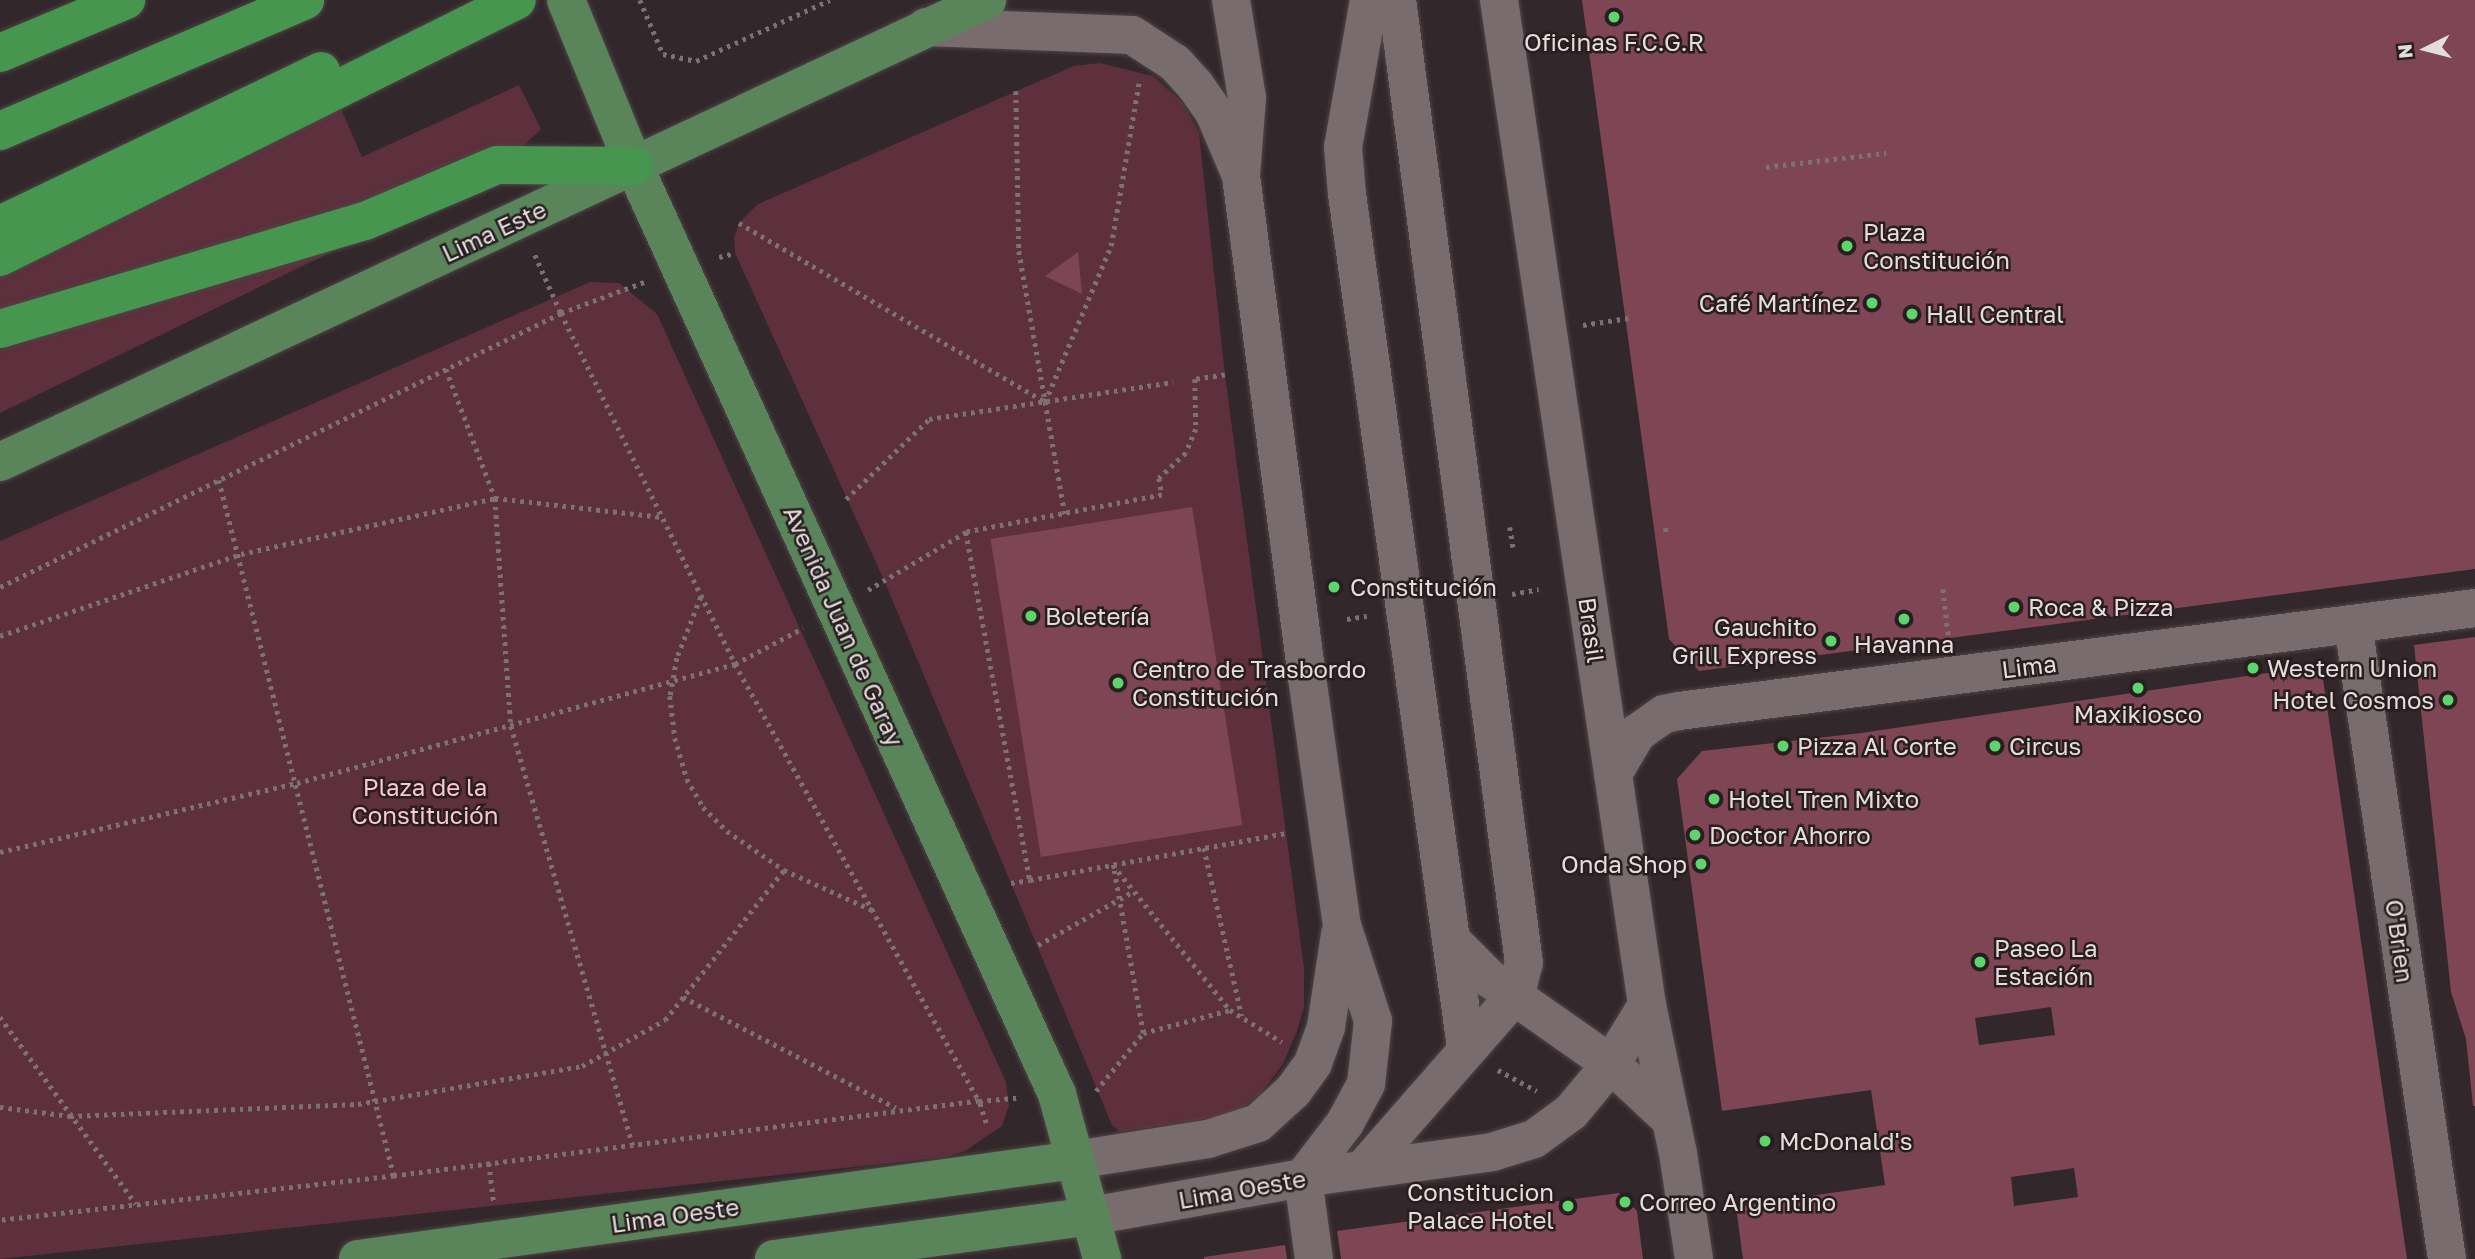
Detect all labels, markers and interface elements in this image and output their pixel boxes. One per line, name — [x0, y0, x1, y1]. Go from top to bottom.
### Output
marker: Oficinas F.C.G.R — [1606, 9, 1622, 25]
north arrow — [2391, 14, 2461, 84]
place label: Oficinas F.C.G.R — [1524, 28, 1704, 56]
text: N — [2392, 43, 2417, 60]
street label: Lima Este — [437, 194, 551, 268]
place label: Plaza Constitución — [1863, 218, 2010, 274]
marker: Plaza Constitución — [1837, 236, 1857, 256]
place label: Café Martínez — [1699, 289, 1858, 317]
marker: Café Martínez — [1864, 295, 1880, 311]
place label: Hall Central — [1926, 300, 2064, 328]
marker: Hall Central — [1904, 306, 1920, 322]
street label: Avenida Juan de Garay — [778, 501, 910, 751]
place label: Constitución — [1350, 573, 1497, 601]
marker: Constitución — [1324, 577, 1344, 597]
place label: Roca & Pizza — [2028, 593, 2174, 621]
street label: Brasil — [1573, 596, 1611, 664]
marker: Roca & Pizza — [2006, 599, 2022, 615]
place label: Boletería — [1045, 602, 1150, 630]
marker: Boletería — [1023, 608, 1039, 624]
marker: Havanna — [1896, 611, 1912, 627]
place label: Gauchito Grill Express — [1672, 613, 1817, 669]
place label: Havanna — [1854, 630, 1954, 658]
marker: Gauchito Grill Express — [1823, 633, 1839, 649]
street label: Lima — [2000, 648, 2058, 684]
place label: Western Union — [2267, 654, 2437, 682]
place label: Centro de Trasbordo Constitución — [1132, 655, 1366, 711]
marker: Western Union — [2245, 660, 2261, 676]
marker: Centro de Trasbordo Constitución — [1110, 675, 1126, 691]
marker: Maxikiosco — [2130, 680, 2146, 696]
place label: Hotel Cosmos — [2272, 686, 2434, 714]
marker: Hotel Cosmos — [2440, 692, 2456, 708]
place label: Maxikiosco — [2074, 700, 2202, 728]
place label: Pizza Al Corte — [1797, 732, 1957, 760]
place label: Circus — [2009, 732, 2081, 760]
marker: Pizza Al Corte — [1775, 738, 1791, 754]
marker: Circus — [1987, 738, 2003, 754]
park label: Plaza de la Constitución — [351, 773, 499, 829]
place label: Hotel Tren Mixto — [1728, 785, 1919, 813]
marker: Hotel Tren Mixto — [1706, 791, 1722, 807]
place label: Doctor Ahorro — [1709, 821, 1871, 849]
marker: Doctor Ahorro — [1687, 827, 1703, 843]
place label: Onda Shop — [1561, 850, 1687, 878]
marker: Onda Shop — [1693, 856, 1709, 872]
street label: O'Brien — [2380, 898, 2420, 984]
place label: Paseo La Estación — [1994, 934, 2098, 990]
marker: Paseo La Estación — [1972, 954, 1988, 970]
place label: McDonald's — [1779, 1127, 1912, 1155]
marker: McDonald's — [1757, 1133, 1773, 1149]
street label: Lima Oeste — [1176, 1164, 1308, 1214]
place label: Constitucion Palace Hotel — [1407, 1178, 1554, 1234]
place label: Correo Argentino — [1639, 1188, 1836, 1216]
street label: Lima Oeste — [609, 1192, 741, 1238]
marker: Correo Argentino — [1617, 1194, 1633, 1210]
marker: Constitucion Palace Hotel — [1560, 1198, 1576, 1214]

